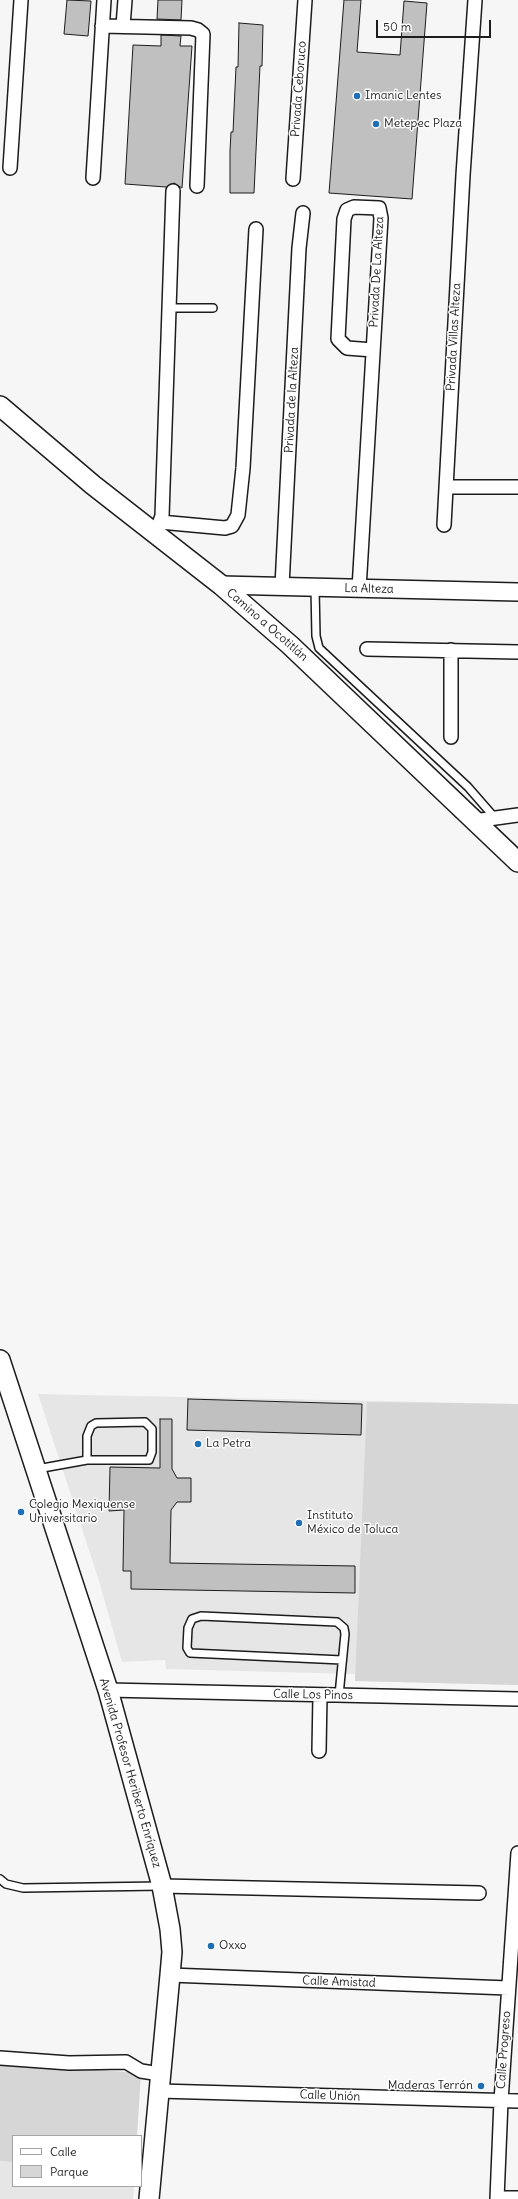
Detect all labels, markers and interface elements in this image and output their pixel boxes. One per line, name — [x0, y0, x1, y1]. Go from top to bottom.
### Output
scale bar — [378, 12, 493, 38]
text: 50 m — [383, 19, 411, 34]
street label: Privada Ceboruco — [288, 41, 310, 137]
place label: Imanic Lentes — [365, 89, 441, 103]
marker: Imanic Lentes — [352, 91, 362, 101]
place label: Metepec Plaza — [384, 117, 462, 131]
marker: Metepec Plaza — [371, 119, 381, 129]
street label: Privada De La Alteza — [367, 216, 387, 328]
street label: Privada Villas Alteza — [444, 283, 464, 391]
street label: Privada de la Alteza — [282, 347, 302, 453]
street label: La Alteza — [344, 581, 394, 597]
street label: Camino a Ocotitlán — [223, 586, 311, 664]
place label: La Petra — [206, 1437, 251, 1451]
marker: La Petra — [193, 1439, 203, 1449]
place label: Colegio Mexiquense Universitario — [29, 1498, 135, 1526]
marker: Colegio Mexiquense Universitario — [16, 1507, 26, 1517]
place label: Instituto México de Toluca — [307, 1509, 398, 1537]
marker: Instituto México de Toluca — [294, 1518, 304, 1528]
street label: Avenida Profesor Heriberto Enríquez — [96, 1677, 164, 1869]
street label: Calle Los Pinos — [273, 1687, 353, 1703]
place label: Oxxo — [219, 1939, 247, 1953]
marker: Oxxo — [206, 1941, 216, 1951]
street label: Calle Amistad — [302, 1974, 376, 1990]
street label: Calle Progreso — [494, 2011, 514, 2089]
place label: Maderas Terrón — [388, 2079, 473, 2093]
marker: Maderas Terrón — [476, 2081, 486, 2091]
street label: Calle Unión — [299, 2088, 361, 2104]
legend — [12, 2135, 142, 2187]
text: Calle — [50, 2144, 77, 2159]
text: Parque — [50, 2164, 89, 2179]

